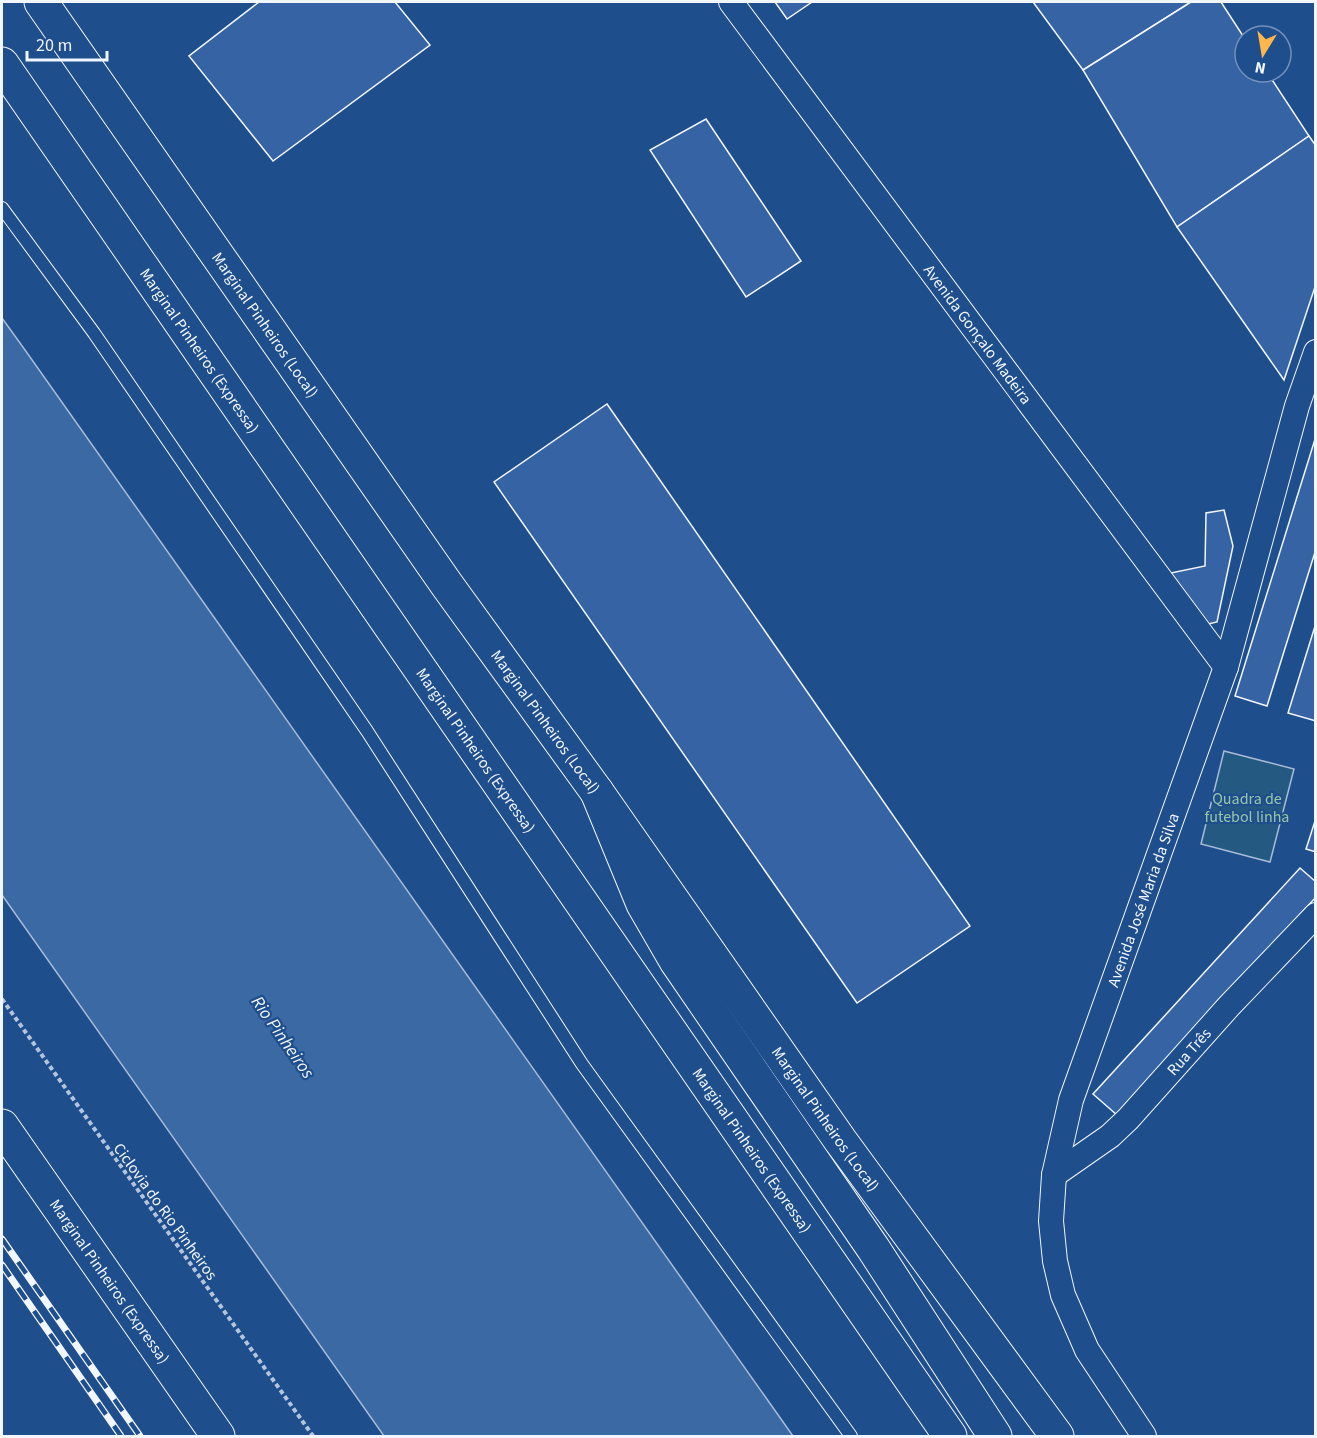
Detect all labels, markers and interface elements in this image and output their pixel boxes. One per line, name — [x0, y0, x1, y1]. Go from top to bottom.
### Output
scale bar — [27, 24, 106, 62]
north arrow — [1233, 24, 1293, 84]
text: 20 m — [36, 33, 72, 58]
text: N — [1253, 56, 1268, 80]
street label: Marginal Pinheiros (Local) — [206, 248, 323, 402]
street label: Avenida Gonçalo Madeira — [918, 260, 1037, 409]
street label: Marginal Pinheiros (Expressa) — [134, 264, 264, 438]
street label: Marginal Pinheiros (Local) — [485, 646, 605, 799]
street label: Marginal Pinheiros (Expressa) — [410, 664, 540, 838]
park label: Quadra de futebol linha — [1205, 788, 1289, 828]
street label: Avenida José Maria da Silva — [1102, 810, 1185, 990]
water label: Rio Pinheiros — [245, 991, 320, 1084]
street label: Rua Três — [1162, 1023, 1217, 1080]
street label: Marginal Pinheiros (Local) — [766, 1042, 884, 1196]
street label: Marginal Pinheiros (Expressa) — [687, 1064, 816, 1237]
street label: Ciclovia do Rio Pinheiros — [108, 1139, 223, 1285]
street label: Marginal Pinheiros (Expressa) — [44, 1195, 174, 1368]

